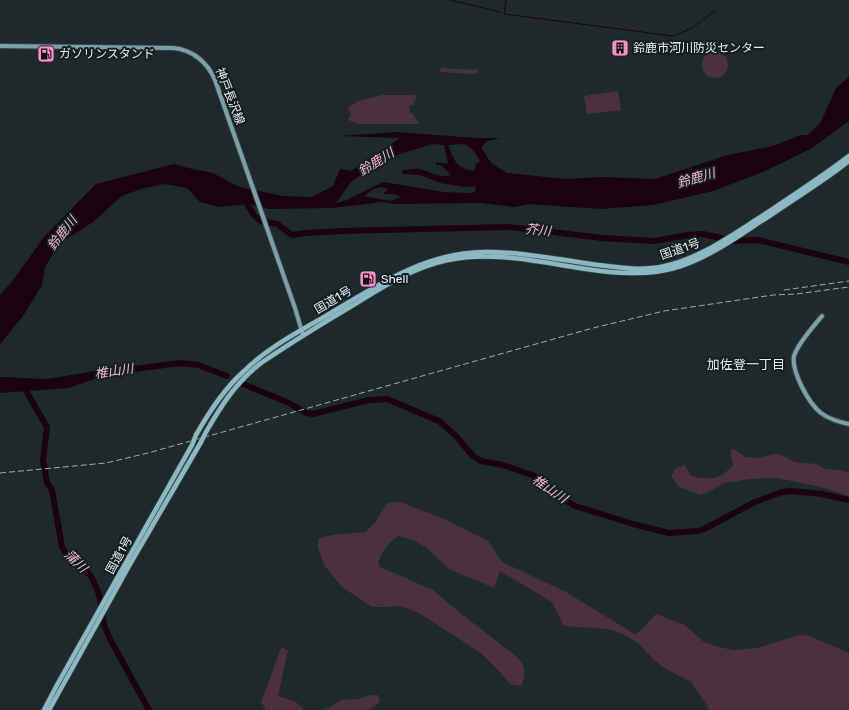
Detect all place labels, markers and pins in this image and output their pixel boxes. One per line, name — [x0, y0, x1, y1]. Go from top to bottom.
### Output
building icon: 鈴鹿市河川防災センター — [610, 38, 630, 58]
place label: 鈴鹿市河川防災センター — [633, 41, 765, 55]
fuel station icon: ガソリンスタンド — [36, 44, 56, 64]
place label: ガソリンスタンド — [59, 47, 155, 61]
fuel station icon: Shell — [358, 269, 378, 289]
place label: Shell — [381, 272, 408, 286]

